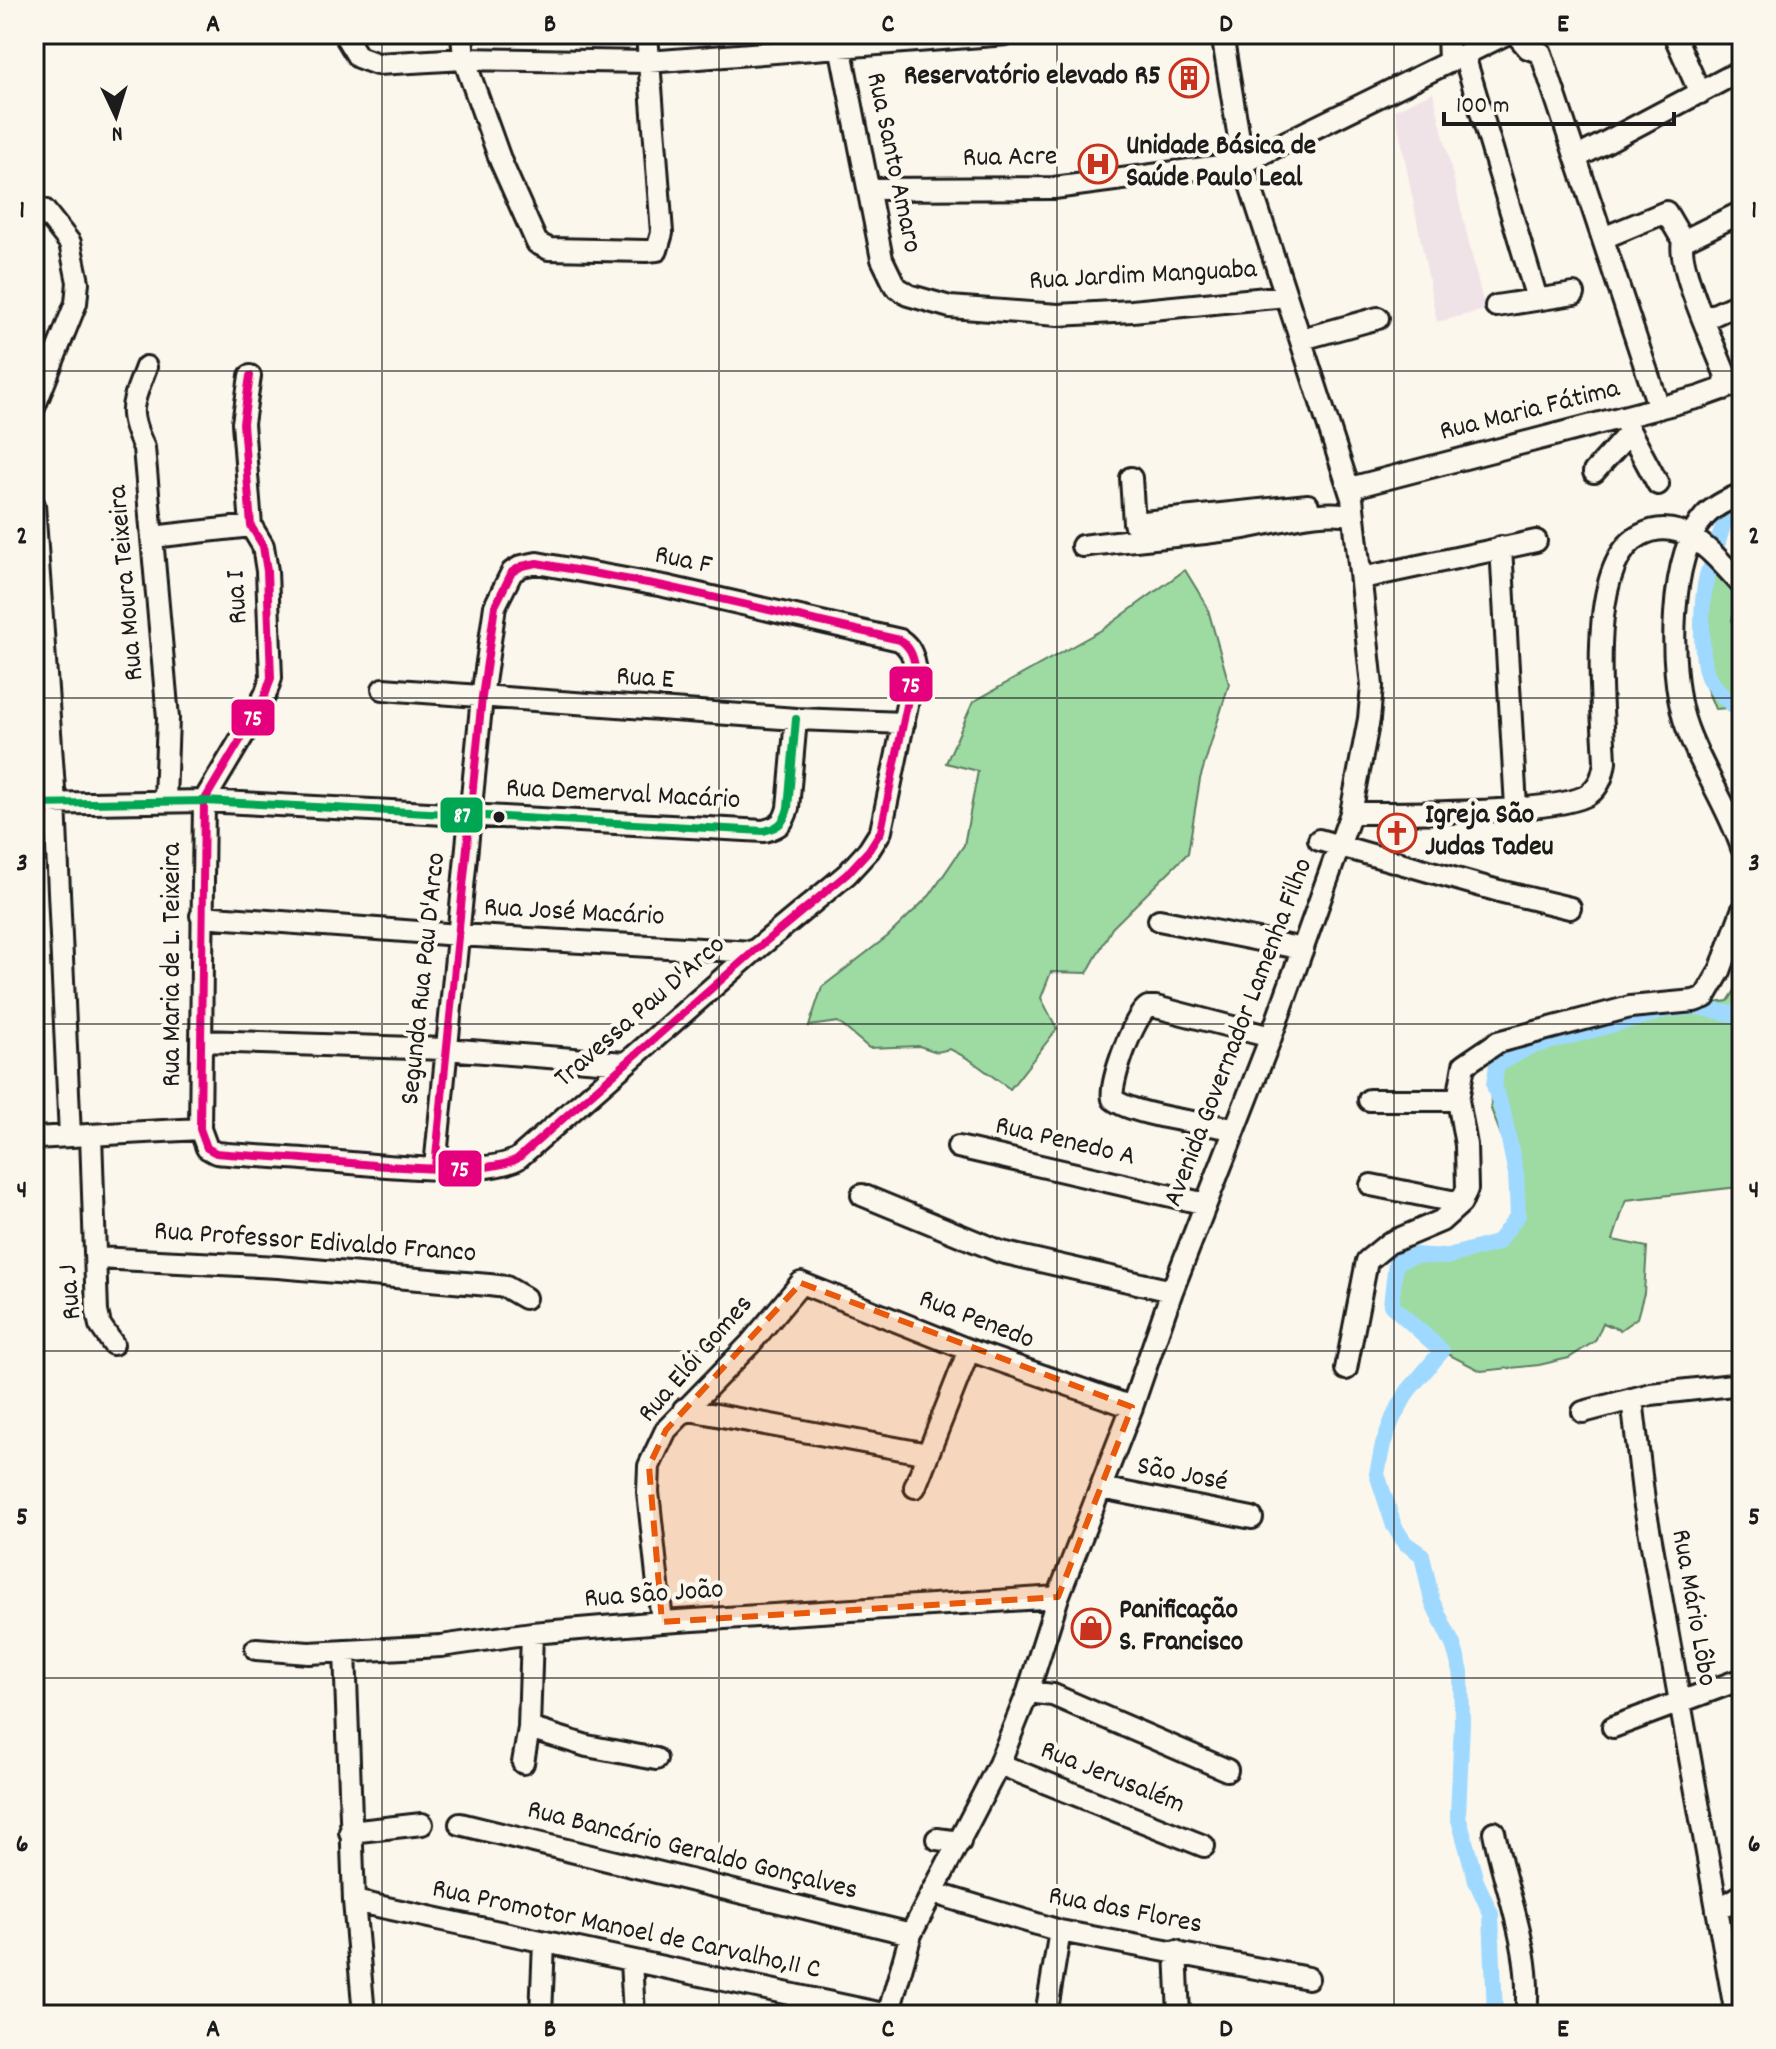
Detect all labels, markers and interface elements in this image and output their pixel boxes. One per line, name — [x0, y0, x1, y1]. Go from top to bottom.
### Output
text: A — [206, 7, 220, 44]
text: B — [544, 7, 556, 44]
text: C — [882, 7, 895, 44]
text: D — [1219, 7, 1233, 44]
text: E — [1557, 7, 1569, 44]
building icon: Reservatório elevado R5 — [1168, 57, 1210, 99]
place label: Reservatório elevado R5 — [904, 58, 1161, 98]
street label: Rua Santo Amaro — [853, 69, 931, 257]
north arrow — [76, 76, 156, 156]
scale bar — [1444, 76, 1674, 126]
text: 100 m — [1456, 90, 1509, 124]
text: N — [111, 117, 124, 148]
place label: Unidade Básica de Saúde Paulo Leal — [1126, 128, 1316, 200]
street label: Rua Acre — [962, 138, 1058, 180]
hospital icon: Unidade Básica de Saúde Paulo Leal — [1077, 143, 1119, 185]
text: 1 — [19, 193, 25, 230]
text: 1 — [1751, 193, 1757, 230]
street label: Rua Jardim Manguaba — [1028, 251, 1259, 303]
street label: Rua Maria Fátima — [1436, 370, 1625, 454]
street label: Rua Moura Teixeira — [99, 483, 156, 682]
text: 2 — [16, 519, 28, 556]
text: 2 — [1748, 519, 1760, 556]
street label: Rua F — [651, 536, 716, 588]
street label: Rua I — [218, 569, 260, 625]
street label: Rua E — [615, 658, 676, 702]
line badge: 75 — [888, 665, 934, 703]
text: 75 — [902, 672, 920, 703]
line badge: 75 — [230, 698, 276, 737]
text: 75 — [244, 705, 262, 736]
street label: Rua Demerval Macário — [505, 770, 741, 822]
line badge: 87 — [439, 796, 484, 834]
place label: Igreja São Judas Tadeu — [1425, 797, 1554, 869]
text: 87 — [453, 802, 471, 833]
unlabelled marker — [491, 809, 507, 825]
church icon: Igreja São Judas Tadeu — [1376, 812, 1418, 854]
street label: Rua Maria de L. Teixeira — [154, 842, 194, 1087]
text: 3 — [16, 846, 28, 883]
text: 3 — [1748, 846, 1760, 883]
street label: Segunda Rua Pau D'Arco — [392, 851, 458, 1107]
street label: Avenida Governador Lamenha Filho — [1155, 853, 1325, 1213]
street label: Rua José Macário — [483, 889, 665, 939]
street label: Travessa Pau D'Arco — [547, 927, 735, 1099]
street label: Rua Penedo A — [991, 1107, 1139, 1179]
line badge: 75 — [437, 1149, 483, 1188]
text: 75 — [451, 1156, 469, 1187]
text: 4 — [17, 1173, 27, 1210]
text: 4 — [1749, 1173, 1759, 1210]
street label: Rua Professor Edivaldo Franco — [153, 1213, 477, 1275]
street label: Rua J — [50, 1263, 94, 1321]
street label: Rua Penedo — [912, 1281, 1040, 1361]
street label: Rua Elói Gomes — [630, 1287, 764, 1433]
street label: São José — [1133, 1448, 1231, 1504]
text: 5 — [16, 1500, 28, 1537]
text: 5 — [1748, 1500, 1760, 1537]
street label: Rua Mário Lôbo — [1659, 1526, 1725, 1690]
street label: Rua São João — [583, 1571, 725, 1621]
place label: Panificação S. Francisco — [1119, 1592, 1243, 1664]
shop icon: Panificação S. Francisco — [1070, 1607, 1112, 1649]
street label: Rua Jerusalém — [1034, 1732, 1190, 1826]
street label: Rua Bancário Geraldo Gonçalves — [523, 1792, 861, 1912]
text: 6 — [16, 1827, 28, 1864]
text: 6 — [1748, 1827, 1760, 1864]
street label: Rua Promotor Manoel de Carvalho,11 C — [428, 1870, 824, 1992]
street label: Rua das Flores — [1045, 1878, 1205, 1946]
text: A — [206, 2012, 220, 2049]
text: B — [544, 2012, 556, 2049]
text: C — [882, 2012, 895, 2049]
text: D — [1219, 2012, 1233, 2049]
text: E — [1557, 2012, 1569, 2049]

